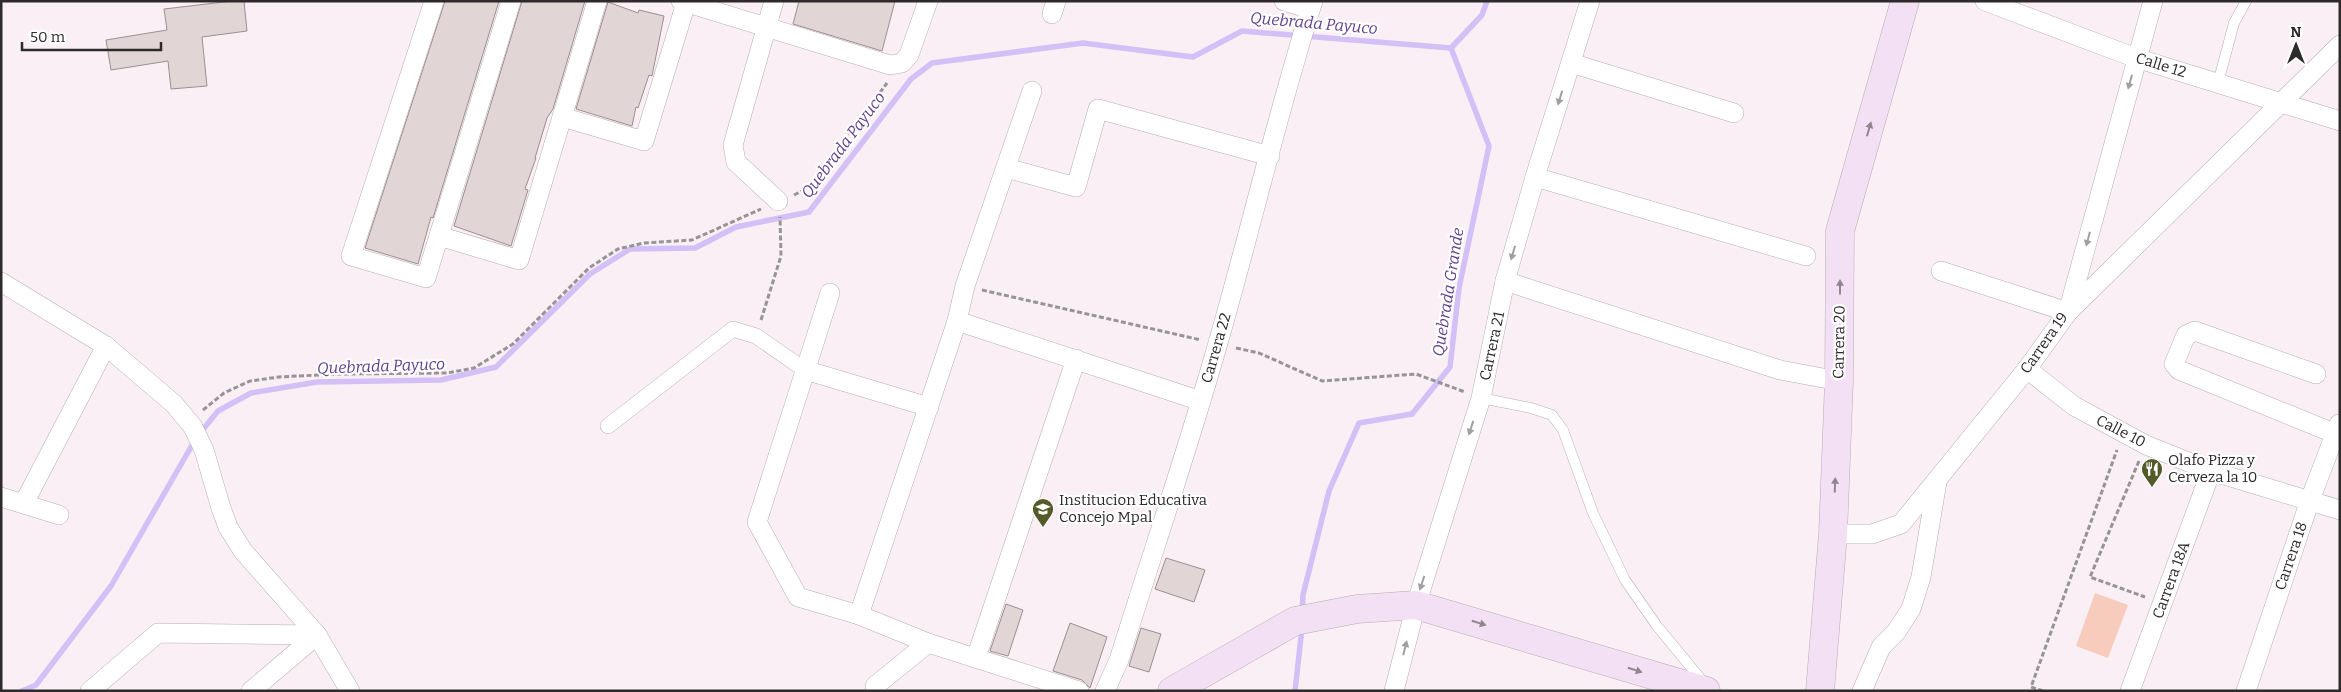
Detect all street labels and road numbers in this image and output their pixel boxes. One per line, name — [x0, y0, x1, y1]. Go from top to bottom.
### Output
street label: Calle 12 — [2134, 49, 2188, 81]
street label: Carrera 20 — [1829, 305, 1849, 379]
street label: Carrera 19 — [2016, 309, 2072, 377]
street label: Carrera 21 — [1476, 310, 1508, 382]
street label: Carrera 22 — [1197, 311, 1235, 385]
street label: Calle 10 — [2093, 411, 2149, 451]
street label: Carrera 18 — [2271, 520, 2311, 592]
street label: Carrera 18A — [2149, 539, 2193, 621]

